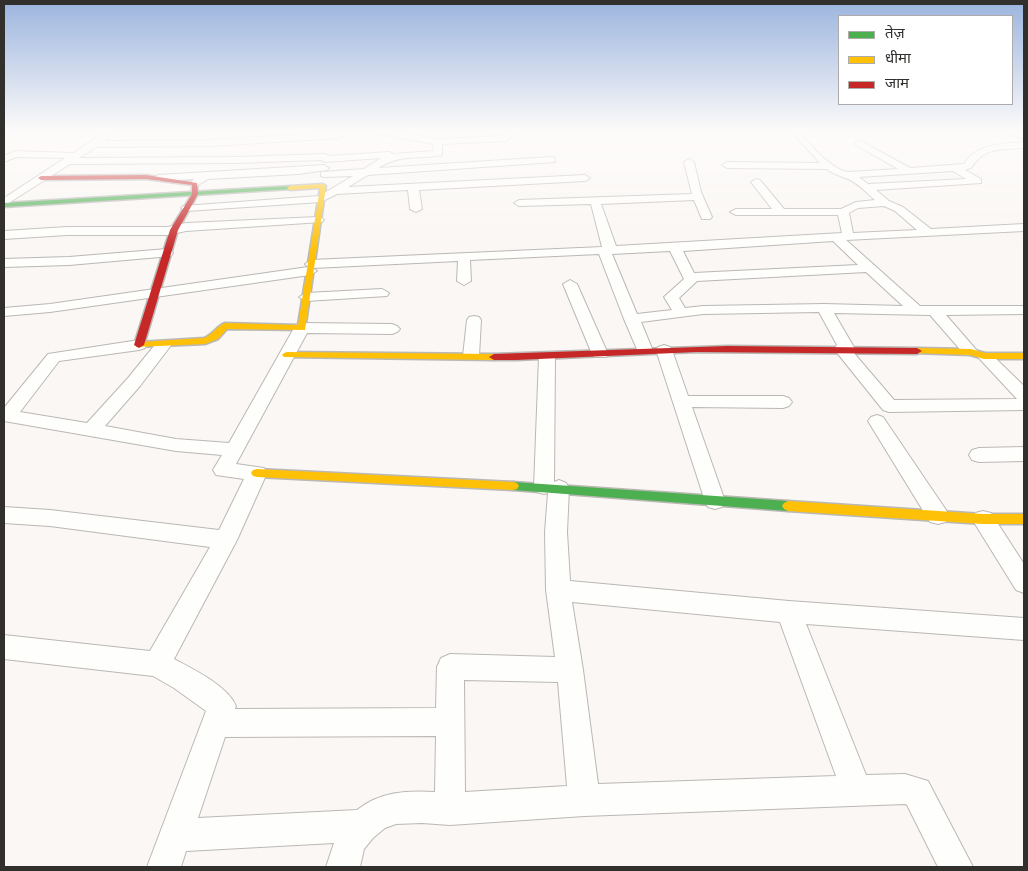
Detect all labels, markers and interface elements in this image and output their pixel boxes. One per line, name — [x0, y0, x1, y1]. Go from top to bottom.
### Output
legend — [838, 15, 1013, 105]
text: तेज़ — [885, 25, 905, 44]
text: धीमा — [885, 50, 911, 69]
text: जाम — [885, 75, 909, 94]

